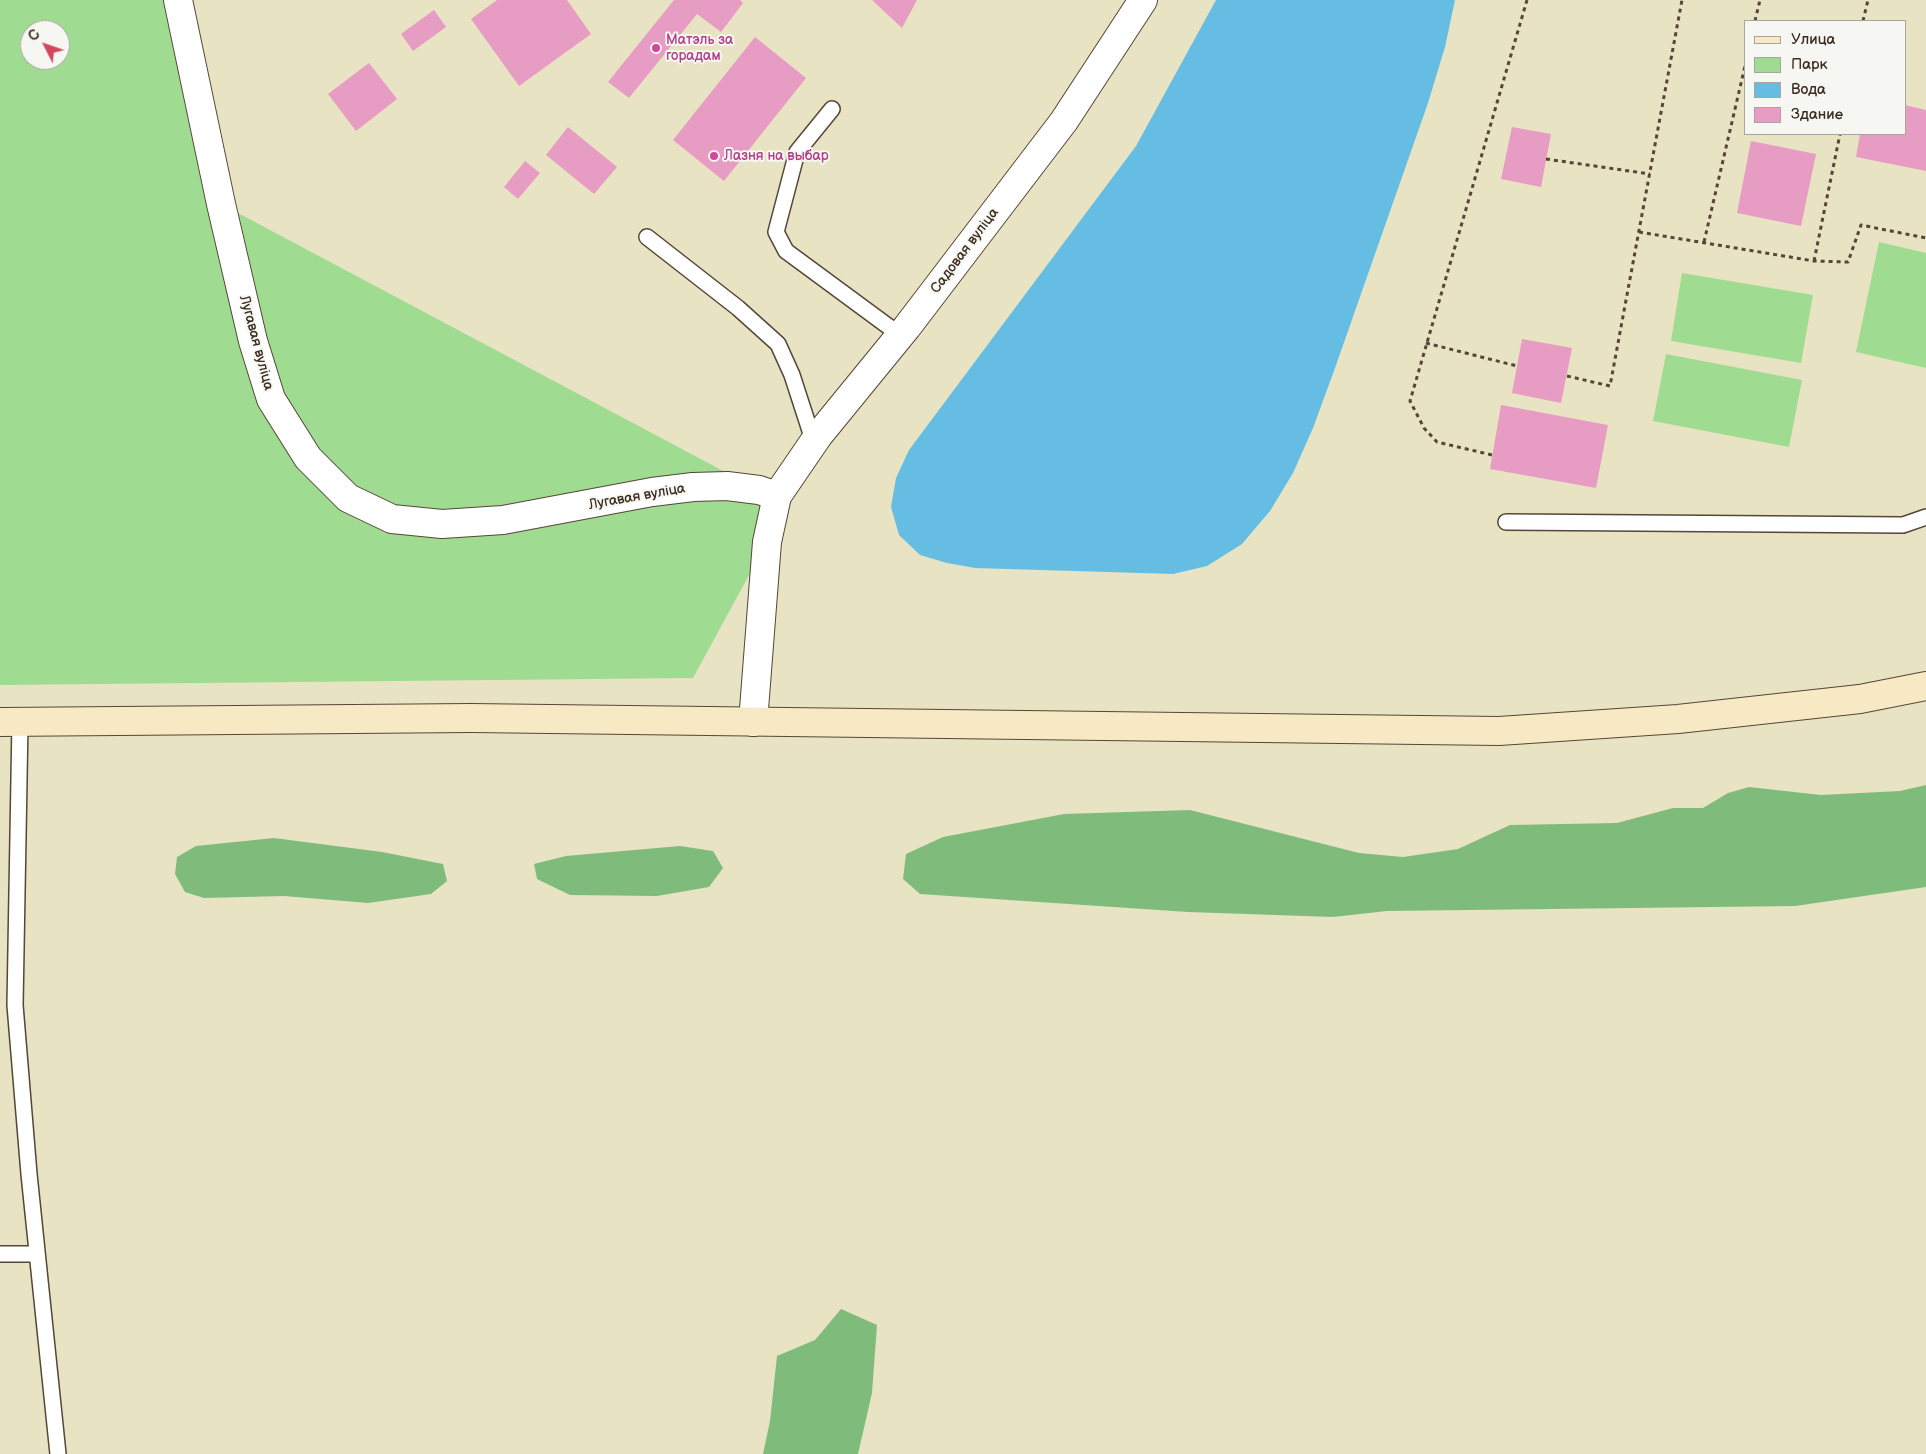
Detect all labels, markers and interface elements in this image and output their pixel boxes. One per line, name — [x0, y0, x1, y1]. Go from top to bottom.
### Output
north arrow — [20, 20, 70, 70]
legend — [1744, 20, 1906, 135]
text: С — [24, 26, 44, 45]
text: Улица — [1791, 30, 1835, 49]
place label: Матэль за горадам — [666, 32, 733, 64]
marker: Матэль за горадам — [650, 42, 662, 54]
text: Парк — [1791, 55, 1828, 74]
text: Вода — [1791, 80, 1826, 99]
text: Здание — [1791, 105, 1843, 124]
place label: Лазня на выбар — [724, 148, 829, 164]
marker: Лазня на выбар — [708, 150, 720, 162]
street label: Садовая вуліца — [927, 205, 1003, 297]
street label: Лугавая вуліца — [235, 294, 277, 392]
street label: Лугавая вуліца — [587, 480, 687, 514]

